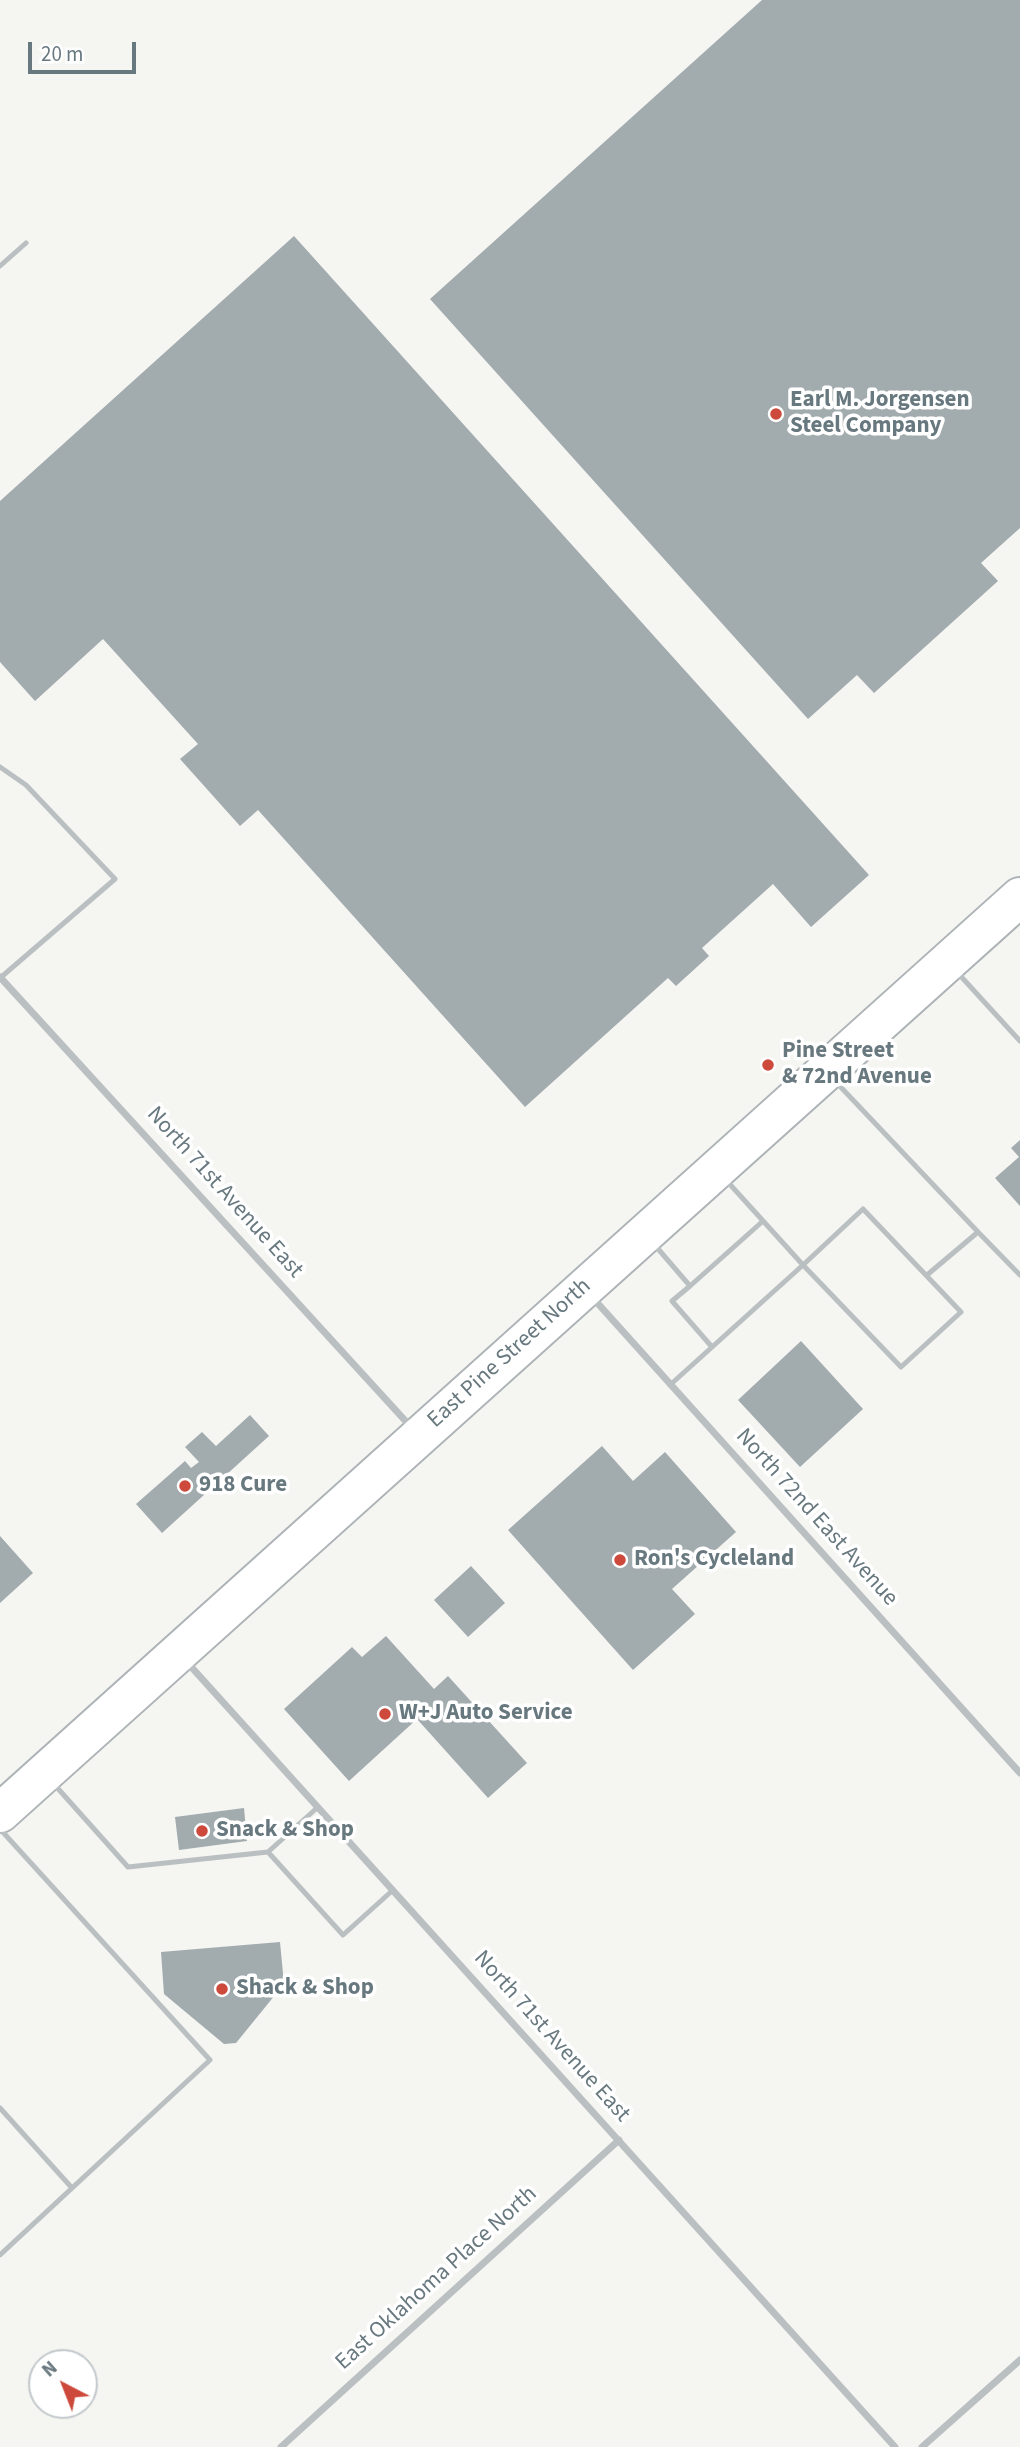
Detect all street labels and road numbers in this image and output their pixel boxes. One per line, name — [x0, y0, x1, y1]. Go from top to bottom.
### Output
street label: North 71st Avenue East — [140, 1102, 308, 1284]
street label: East Pine Street North — [423, 1273, 597, 1435]
street label: North 72nd East Avenue — [729, 1424, 903, 1612]
street label: North 71st Avenue East — [467, 1946, 635, 2128]
street label: East Oklahoma Place North — [331, 2181, 543, 2377]

